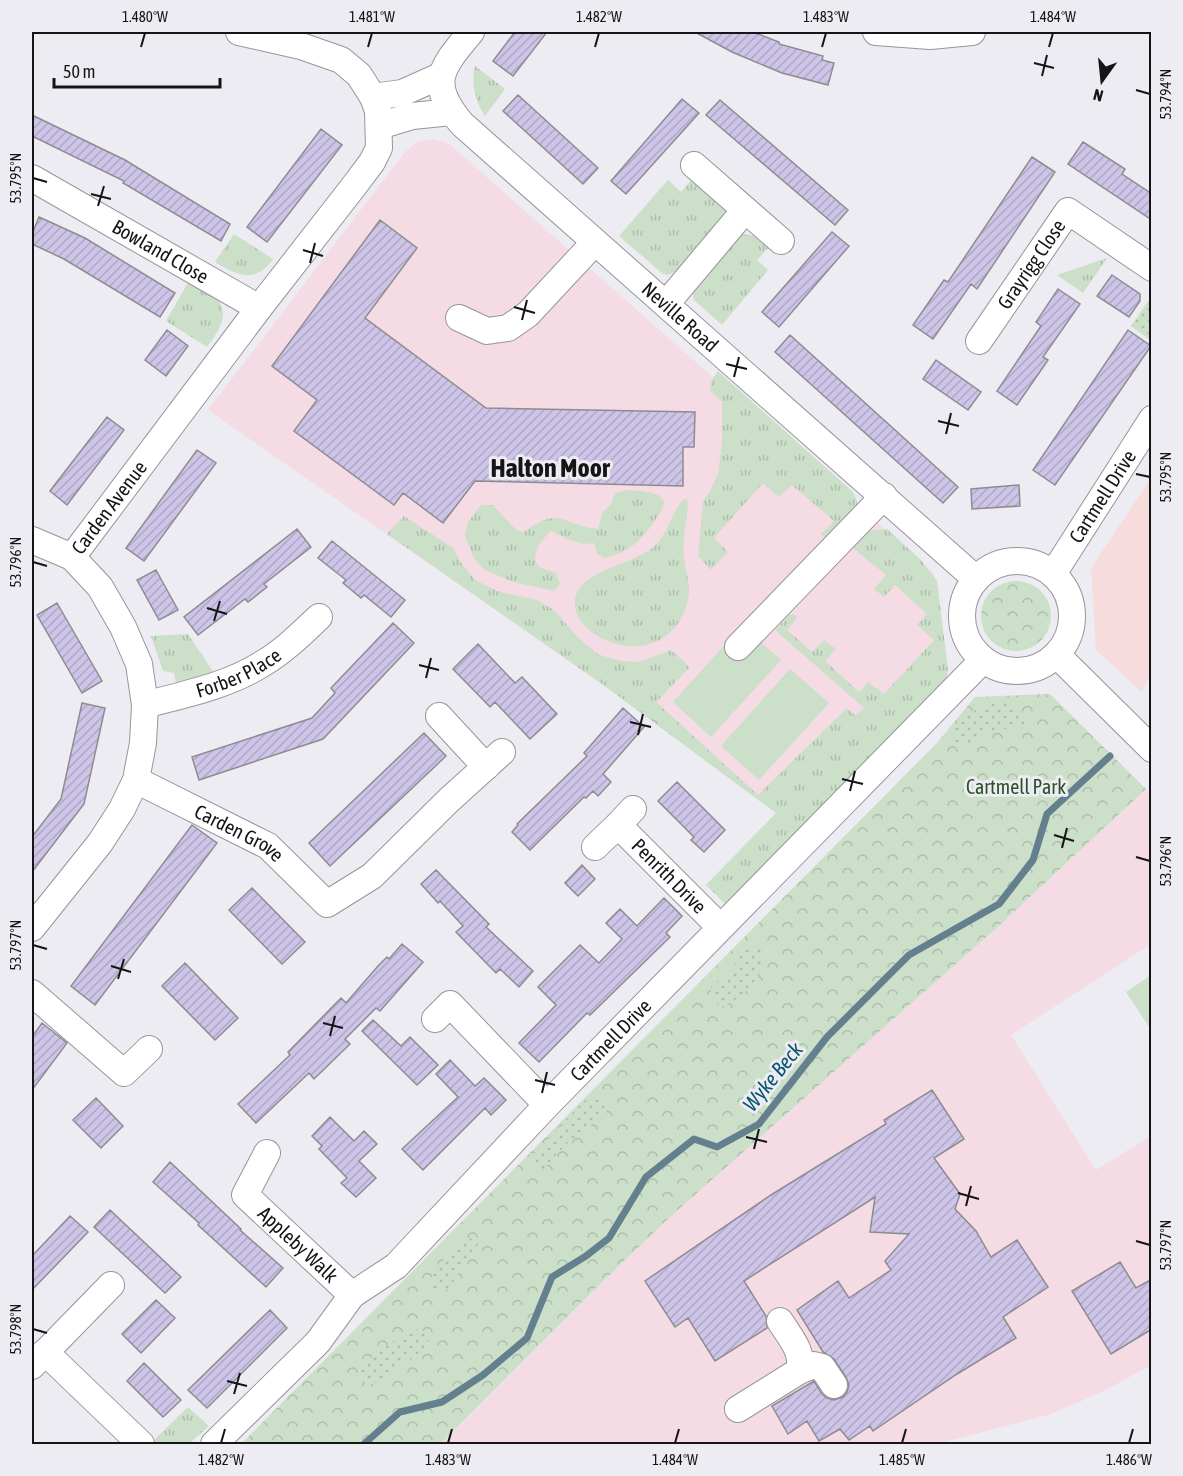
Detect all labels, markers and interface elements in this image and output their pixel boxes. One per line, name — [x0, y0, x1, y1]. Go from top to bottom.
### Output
text: 1.480°W — [122, 8, 168, 25]
text: 1.481°W — [349, 8, 395, 25]
text: 1.482°W — [576, 8, 622, 25]
text: 1.483°W — [803, 8, 849, 25]
text: 1.484°W — [1030, 8, 1076, 25]
scale bar — [54, 51, 220, 89]
north arrow — [1072, 51, 1132, 111]
text: 50 m — [63, 61, 95, 82]
text: 53.794°N — [1157, 69, 1174, 119]
text: N — [1091, 86, 1105, 105]
text: 53.795°N — [7, 153, 24, 203]
street label: Bowland Close — [109, 215, 213, 288]
street label: Grayrigg Close — [992, 215, 1070, 313]
street label: Neville Road — [637, 277, 723, 356]
street label: Cartmell Drive — [1064, 446, 1140, 547]
text: 53.795°N — [1157, 452, 1174, 502]
district label: Halton Moor — [490, 453, 611, 483]
street label: Carden Avenue — [66, 456, 151, 558]
text: 53.796°N — [7, 537, 24, 587]
street label: Forber Place — [193, 643, 285, 702]
park label: Cartmell Park — [966, 775, 1066, 798]
street label: Carden Grove — [191, 799, 289, 866]
street label: Penrith Drive — [627, 834, 711, 918]
text: 53.796°N — [1157, 836, 1174, 886]
text: 53.797°N — [7, 920, 24, 970]
street label: Cartmell Drive — [565, 994, 655, 1085]
water label: Wyke Beck — [737, 1037, 808, 1115]
street label: Appleby Walk — [254, 1201, 343, 1287]
text: 53.797°N — [1157, 1220, 1174, 1270]
text: 53.798°N — [7, 1304, 24, 1354]
text: 1.482°W — [198, 1451, 244, 1468]
text: 1.483°W — [425, 1451, 471, 1468]
text: 1.484°W — [652, 1451, 698, 1468]
text: 1.485°W — [879, 1451, 925, 1468]
text: 1.486°W — [1106, 1451, 1152, 1468]

